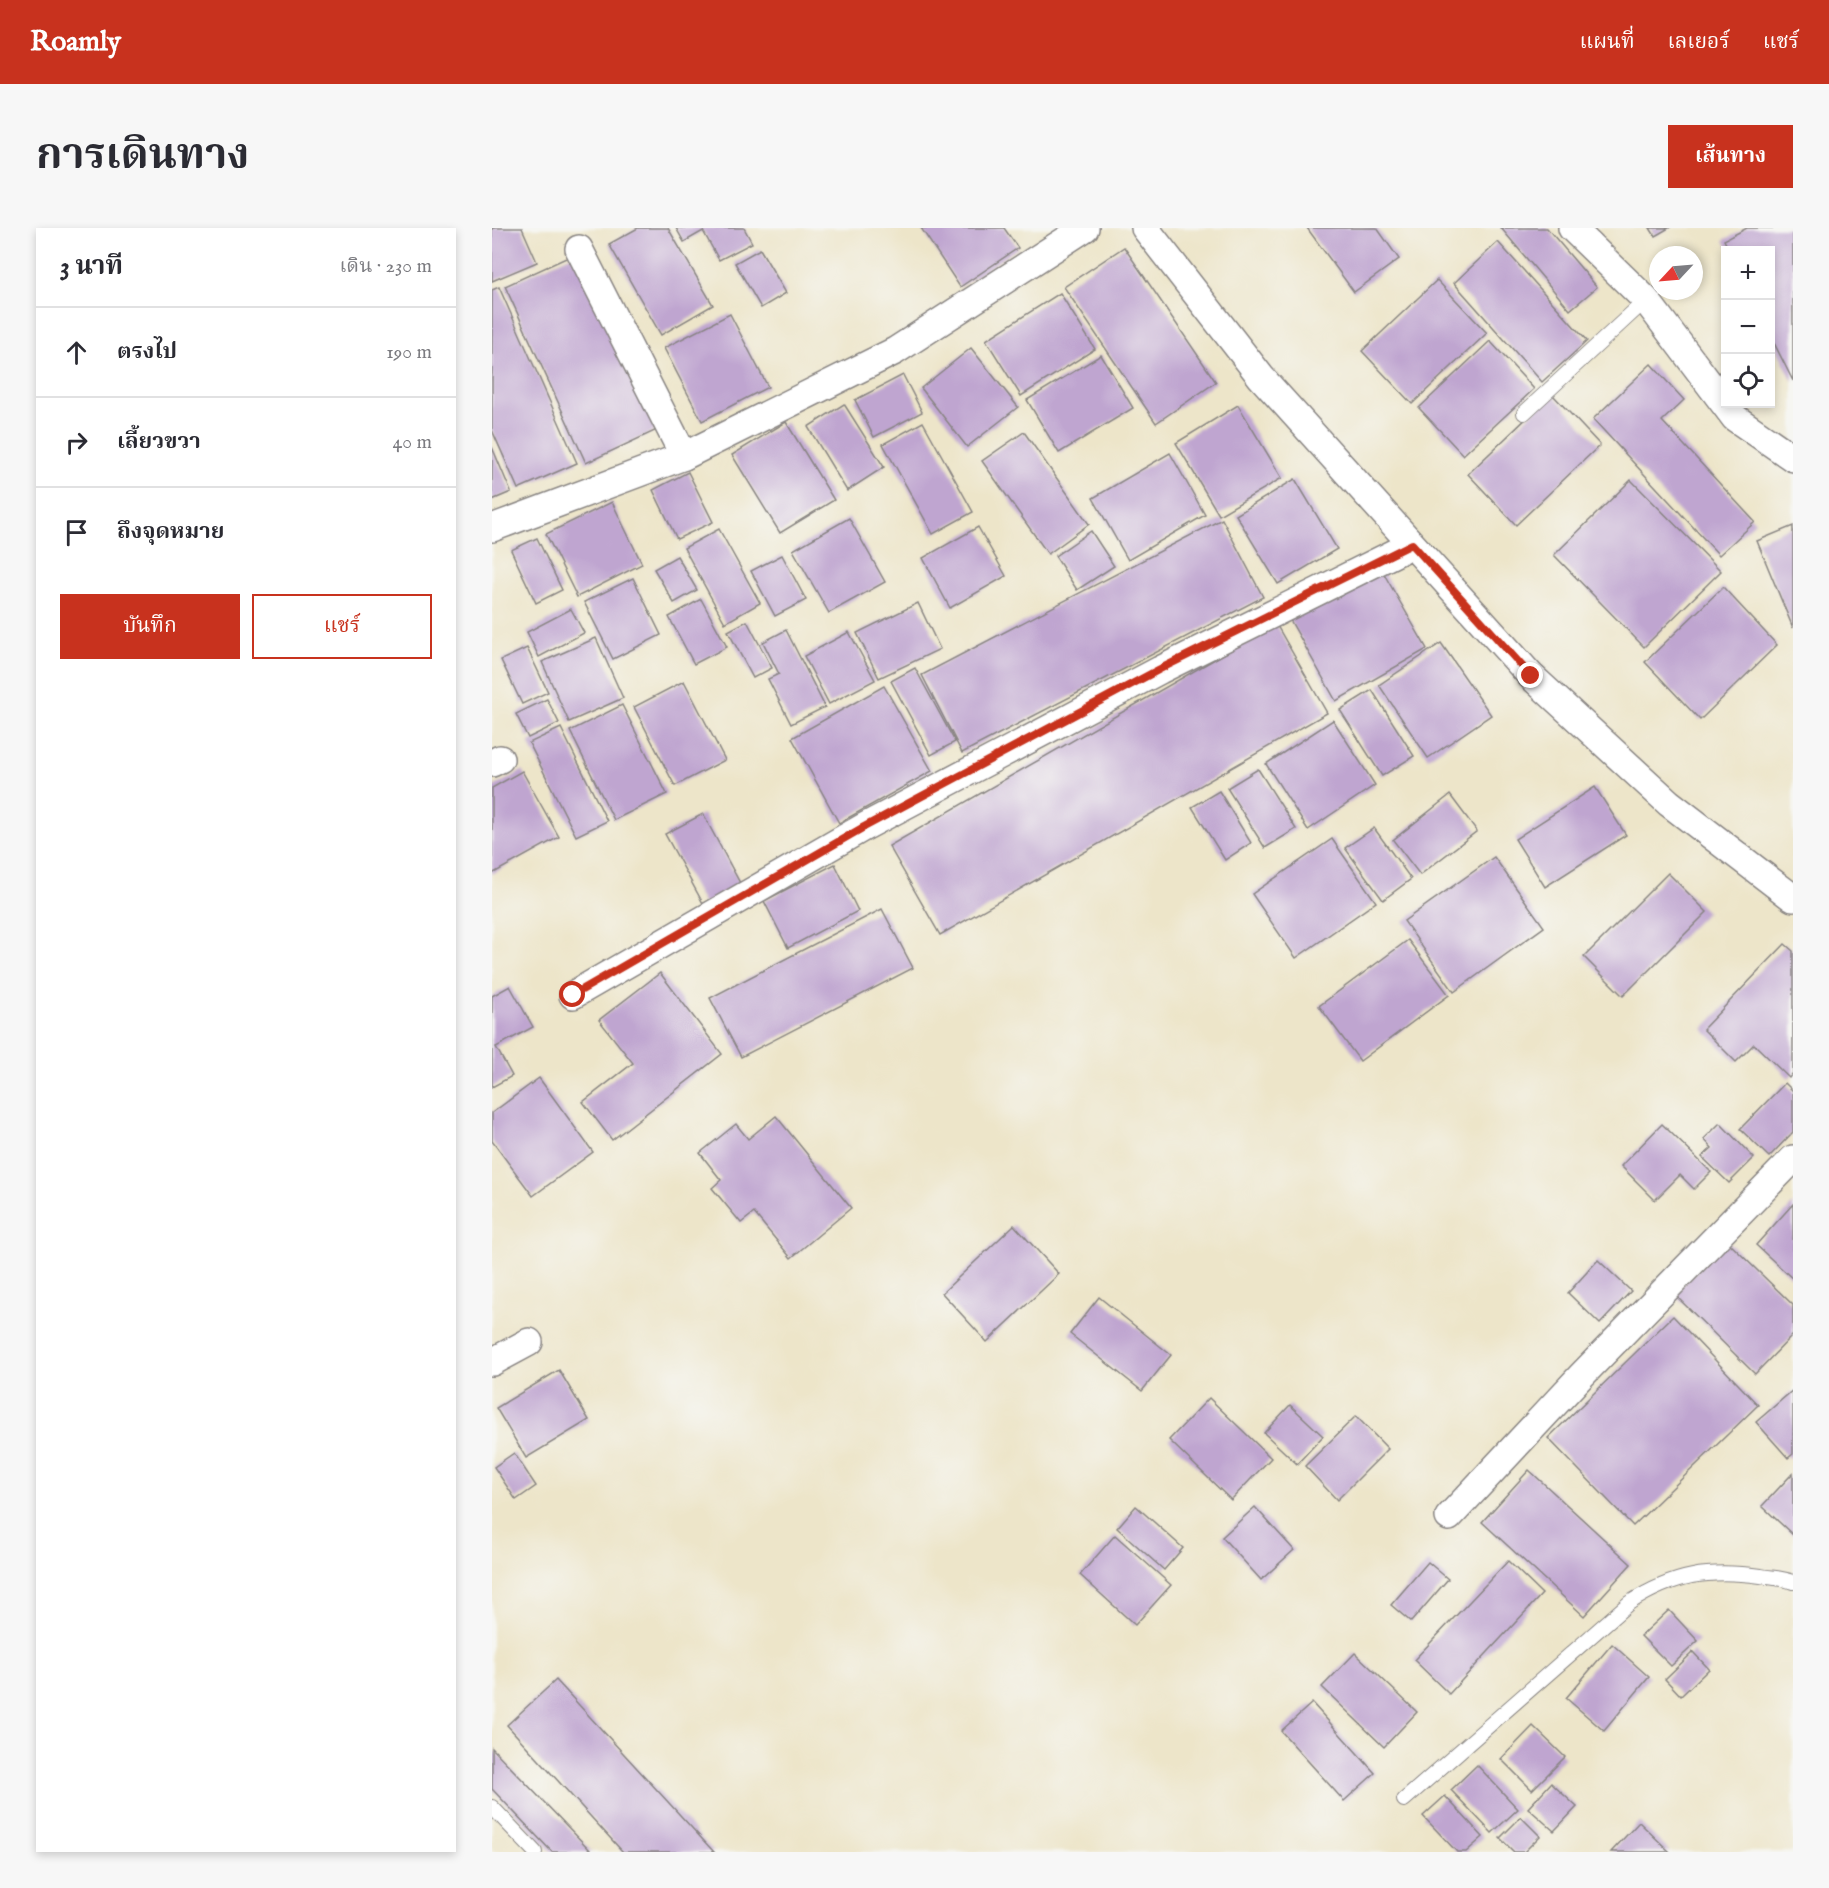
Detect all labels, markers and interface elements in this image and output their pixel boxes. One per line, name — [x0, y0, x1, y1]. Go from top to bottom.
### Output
text: Roamly — [30, 25, 121, 60]
text: แผนที่ — [1580, 29, 1635, 56]
text: เลเยอร์ — [1668, 29, 1730, 56]
text: แชร์ — [1763, 29, 1799, 56]
button: เส้นทาง — [1668, 125, 1793, 188]
text: การเดินทาง — [36, 130, 249, 183]
north arrow — [1649, 246, 1703, 300]
map controls — [1721, 246, 1775, 408]
button: + — [1721, 246, 1775, 300]
text: 3 นาที — [60, 250, 123, 283]
text: เดิน · 230 m — [340, 254, 432, 279]
button: − — [1721, 300, 1775, 354]
icon: ahead — [60, 336, 93, 369]
text: ตรงไป — [117, 338, 177, 366]
text: 190 m — [386, 340, 432, 365]
button: locate — [1721, 354, 1775, 408]
icon: right — [60, 426, 93, 459]
text: เลี้ยวขวา — [117, 428, 201, 456]
text: 40 m — [393, 430, 432, 455]
icon: arrive — [60, 516, 93, 549]
text: ถึงจุดหมาย — [117, 518, 224, 546]
button: บันทึก — [60, 594, 240, 659]
button: แชร์ — [252, 594, 432, 659]
route end — [1517, 662, 1543, 688]
route start — [559, 981, 585, 1007]

